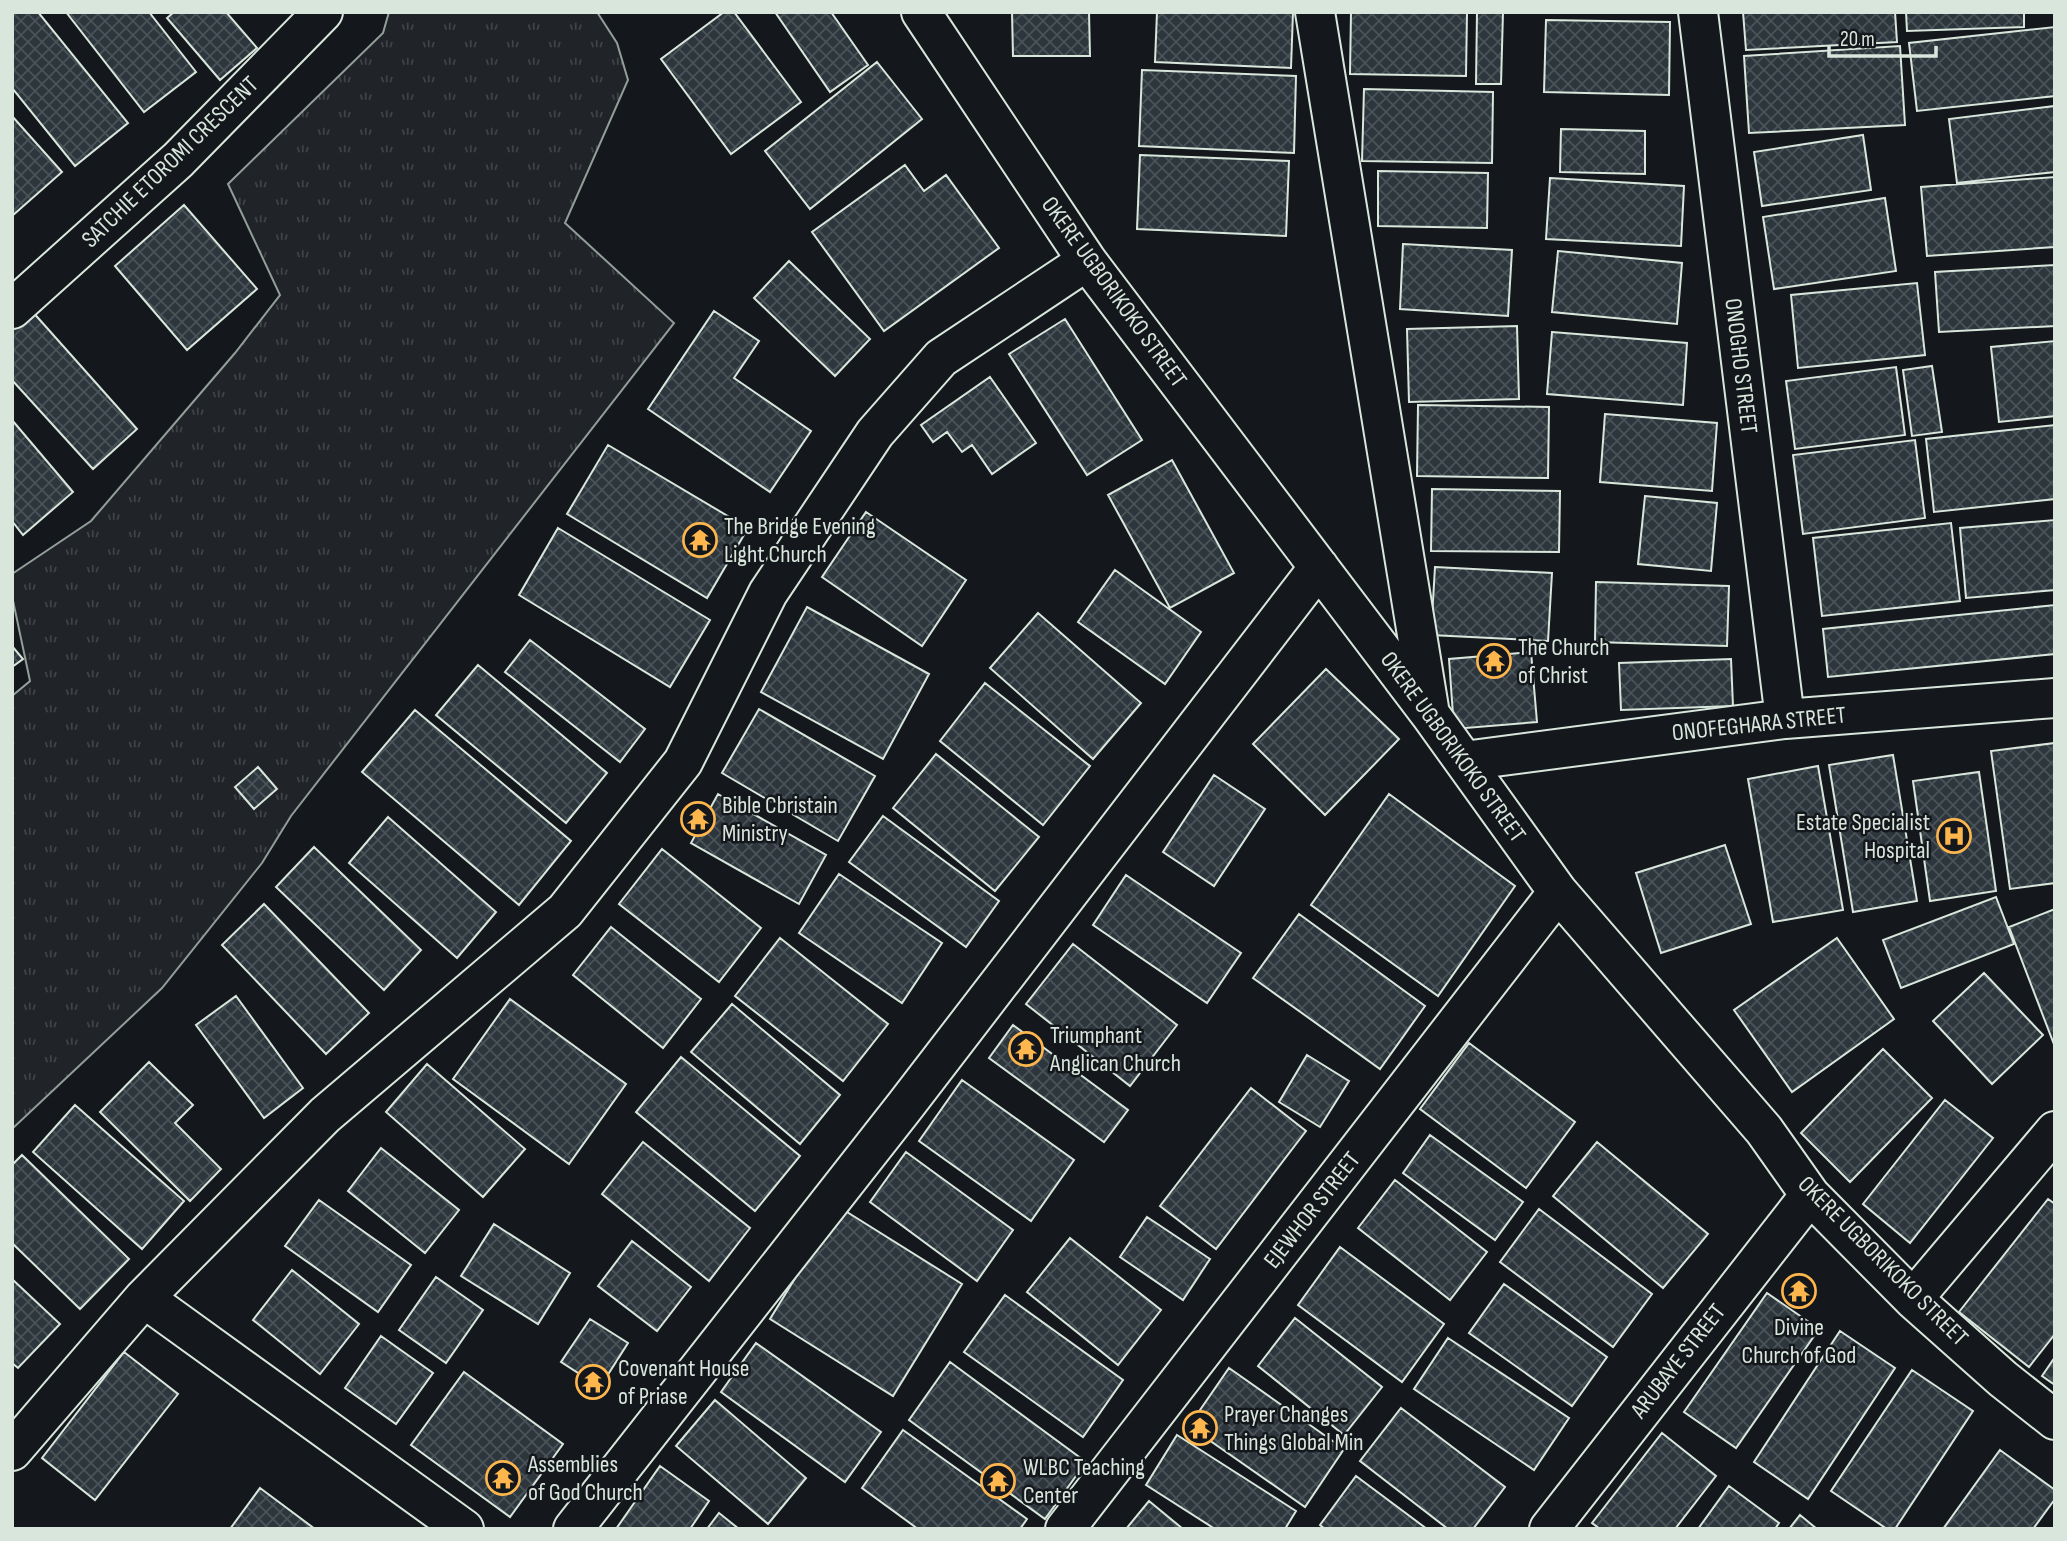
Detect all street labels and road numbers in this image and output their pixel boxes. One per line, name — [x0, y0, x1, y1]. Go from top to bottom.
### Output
street label: SATCHIE ETOROMI CRESCENT — [76, 70, 265, 254]
street label: OKERE UGBORIKOKO STREET — [1035, 191, 1193, 393]
street label: ONOGHO STREET — [1718, 297, 1764, 436]
street label: OKERE UGBORIKOKO STREET — [1374, 646, 1532, 848]
street label: ONOFEGHARA STREET — [1671, 700, 1848, 748]
street label: EJEWHOR STREET — [1258, 1146, 1367, 1274]
street label: OKERE UGBORIKOKO STREET — [1792, 1170, 1974, 1352]
street label: ARUBAYE STREET — [1624, 1298, 1732, 1425]

